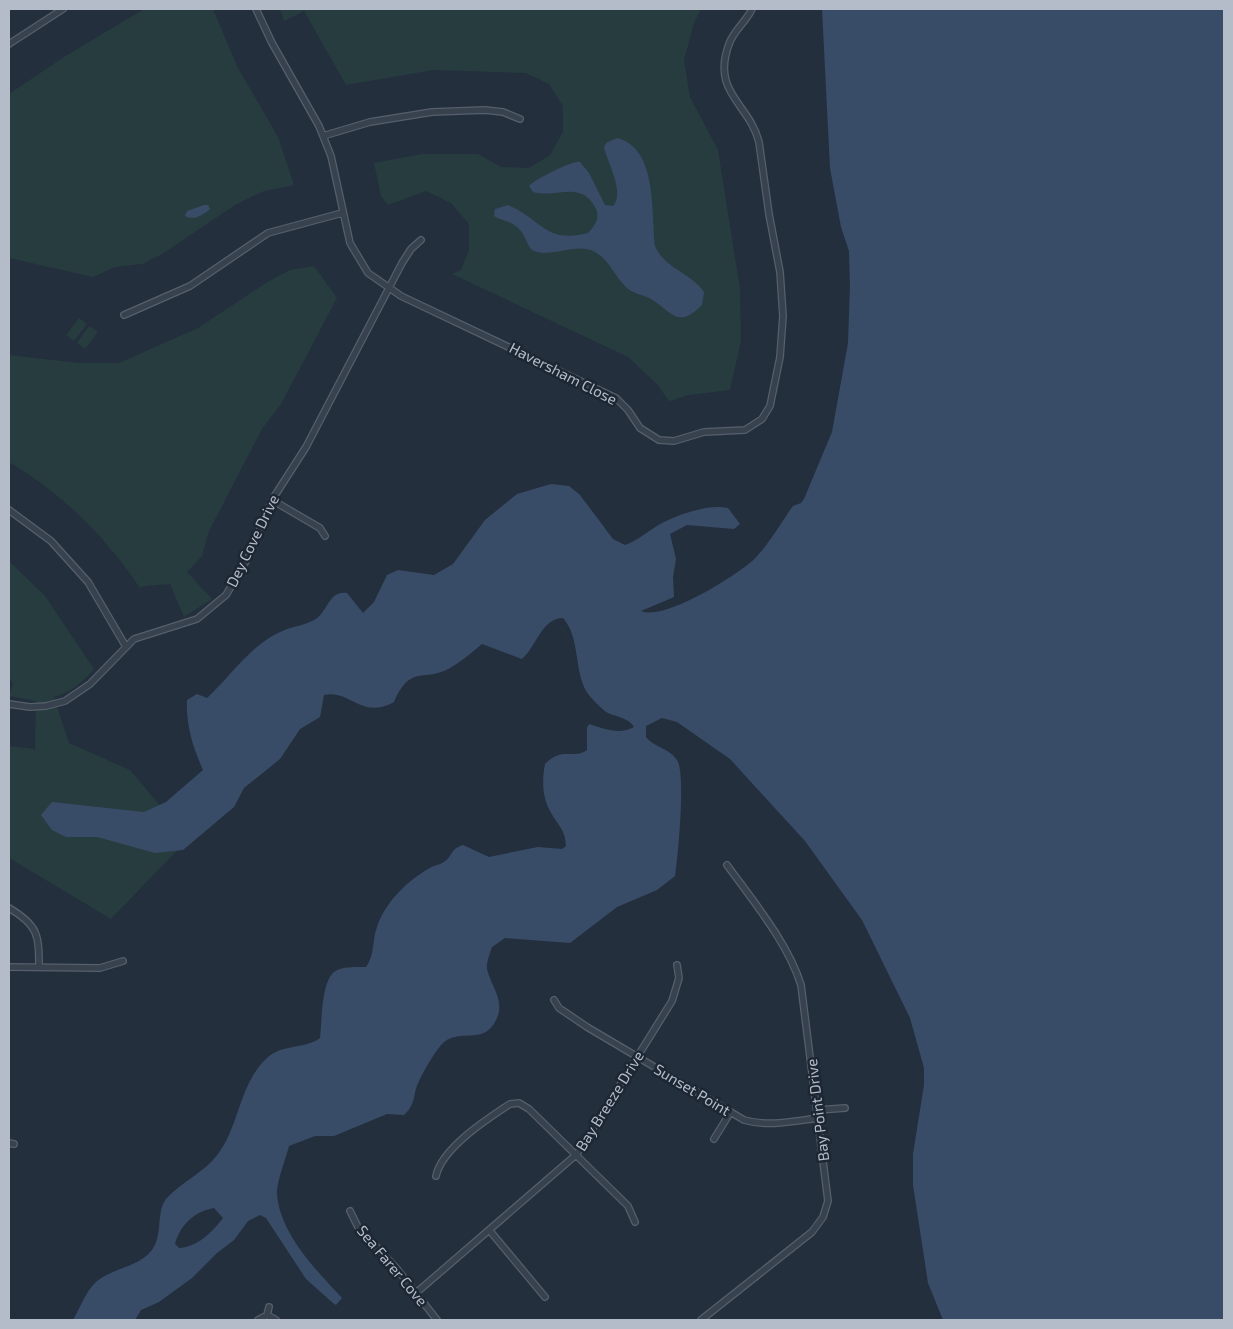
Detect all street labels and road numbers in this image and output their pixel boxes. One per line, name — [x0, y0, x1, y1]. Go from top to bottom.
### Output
street label: Haversham Close — [507, 338, 620, 408]
street label: Dey Cove Drive — [222, 491, 282, 590]
street label: Bay Breeze Drive — [571, 1047, 647, 1154]
street label: Bay Point Drive — [802, 1058, 832, 1162]
street label: Sunset Point — [651, 1059, 734, 1119]
street label: Sea Farer Cove — [354, 1221, 432, 1309]

